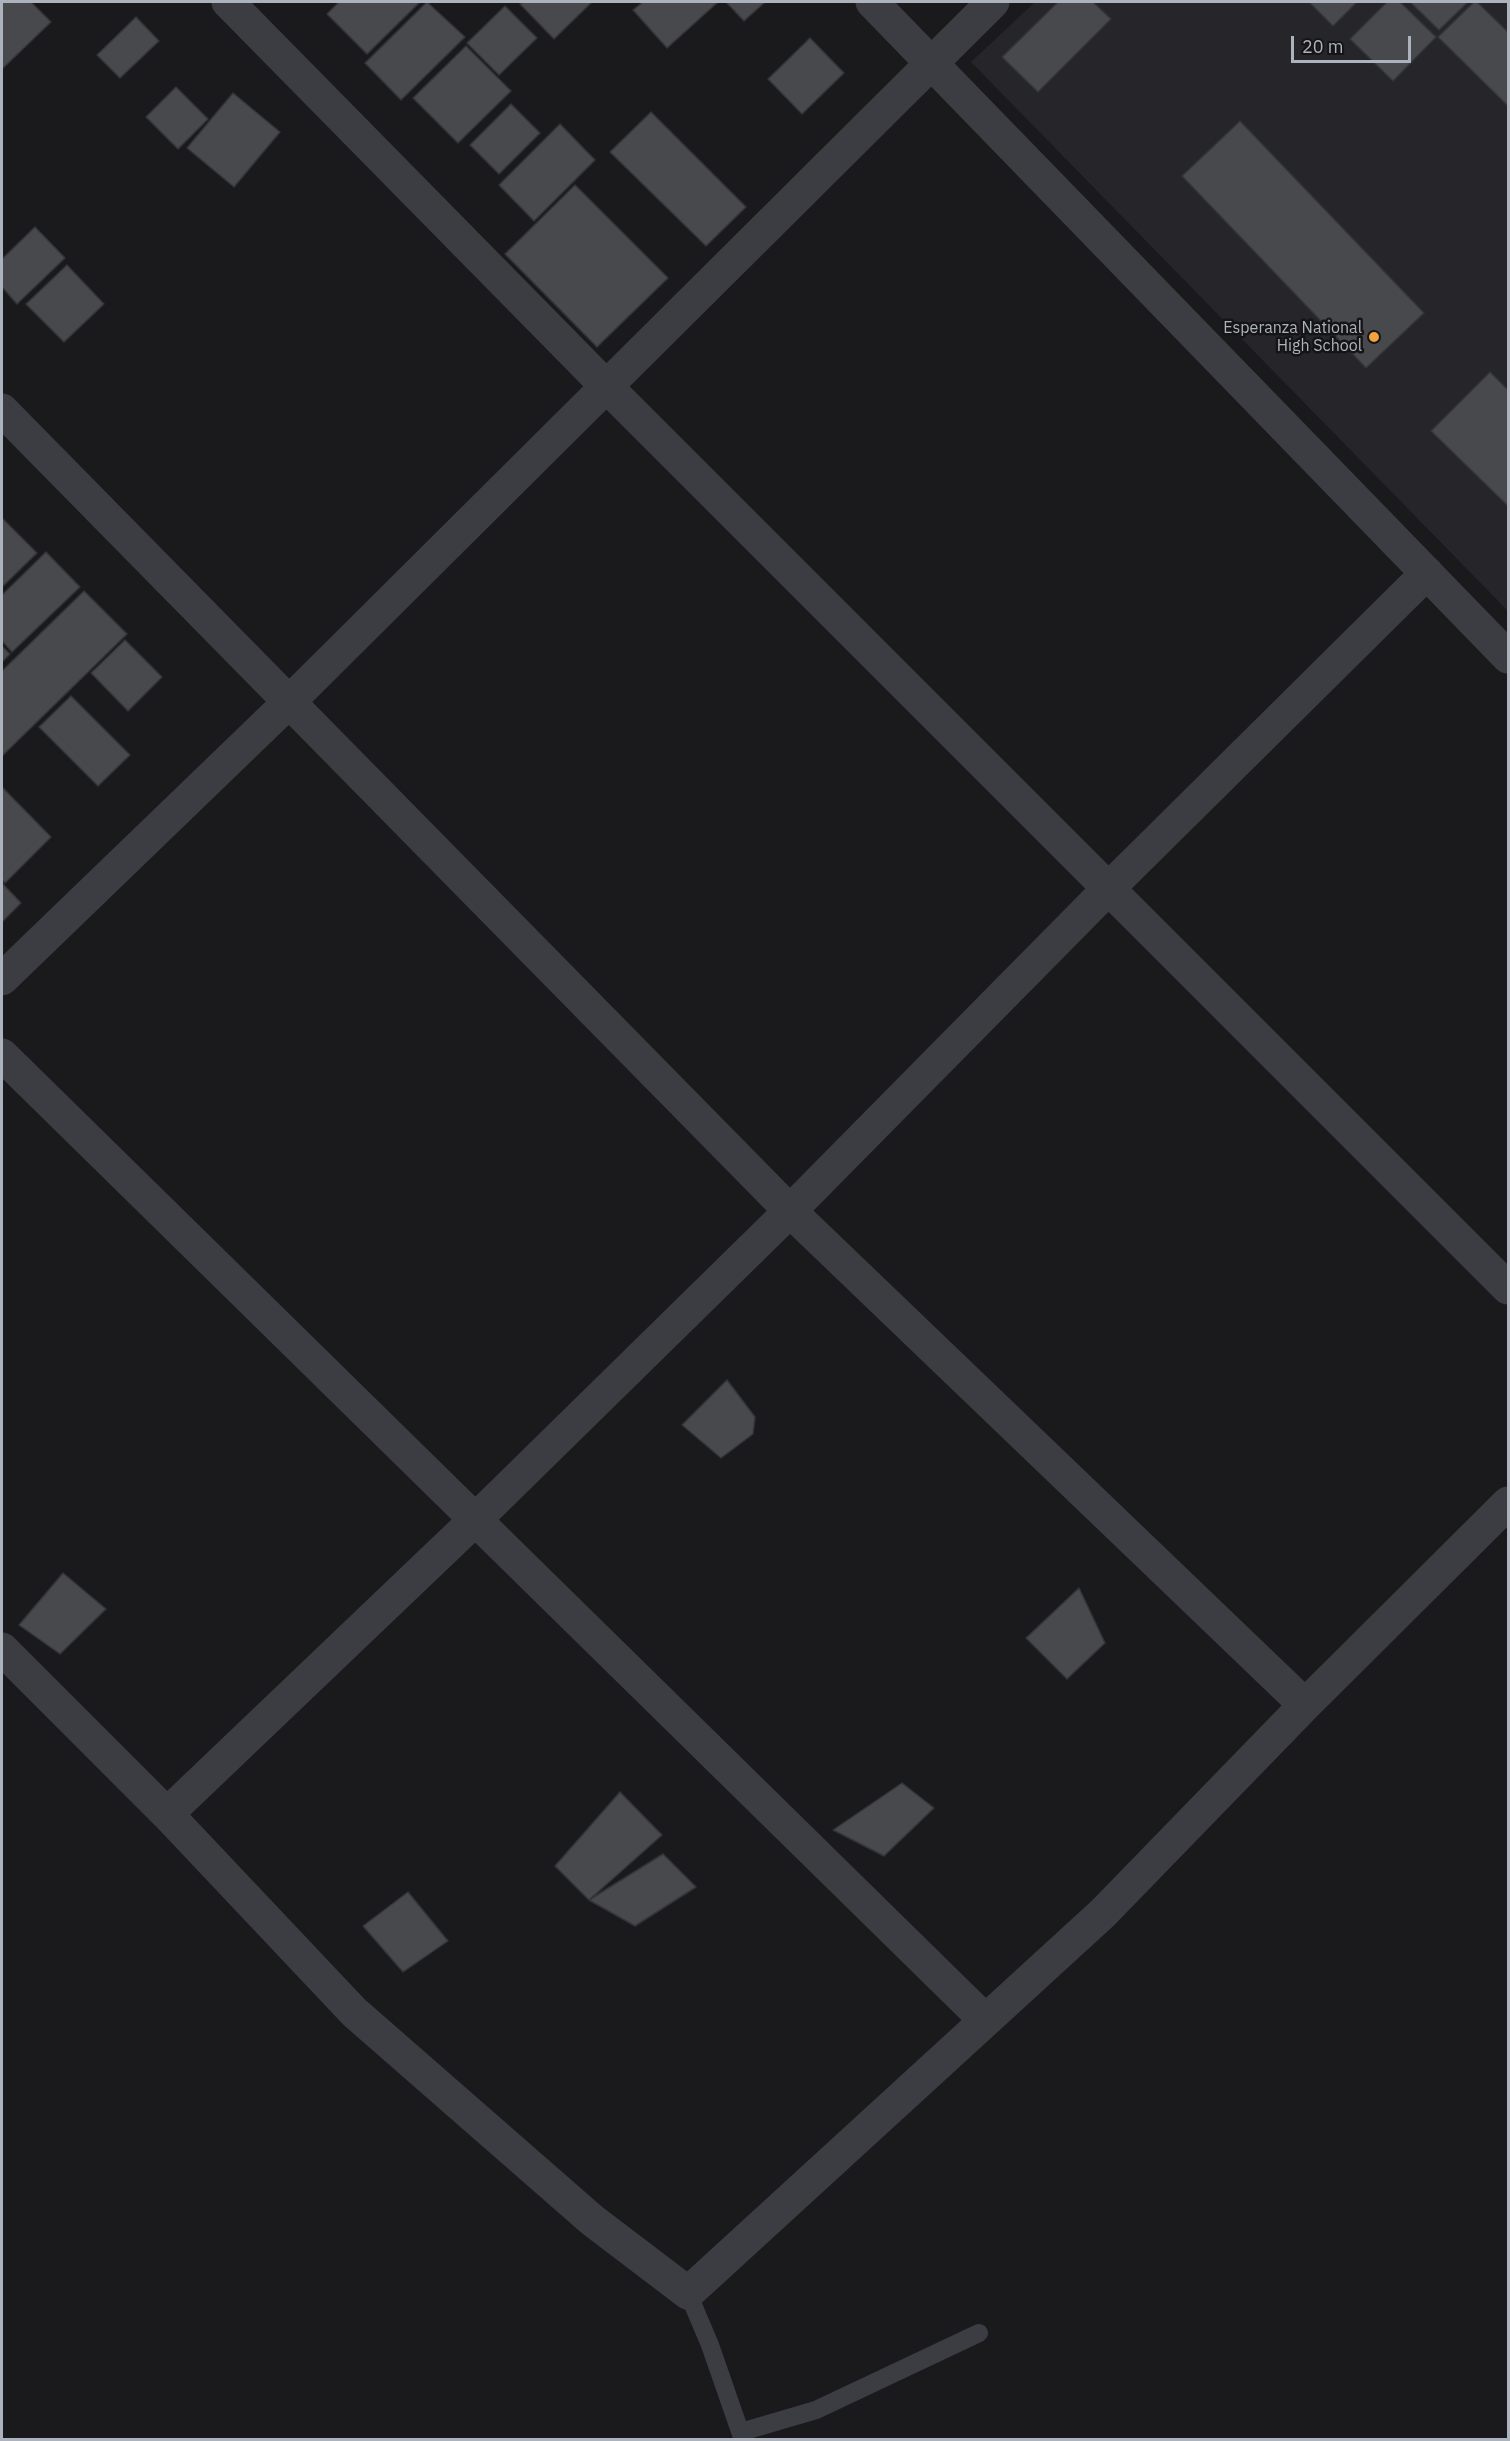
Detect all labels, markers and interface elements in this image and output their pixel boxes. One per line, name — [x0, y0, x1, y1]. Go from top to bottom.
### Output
scale bar — [1294, 24, 1414, 62]
text: 20 m — [1302, 35, 1344, 58]
place label: Esperanza National High School — [1223, 318, 1362, 356]
marker: Esperanza National High School — [1367, 330, 1381, 344]

